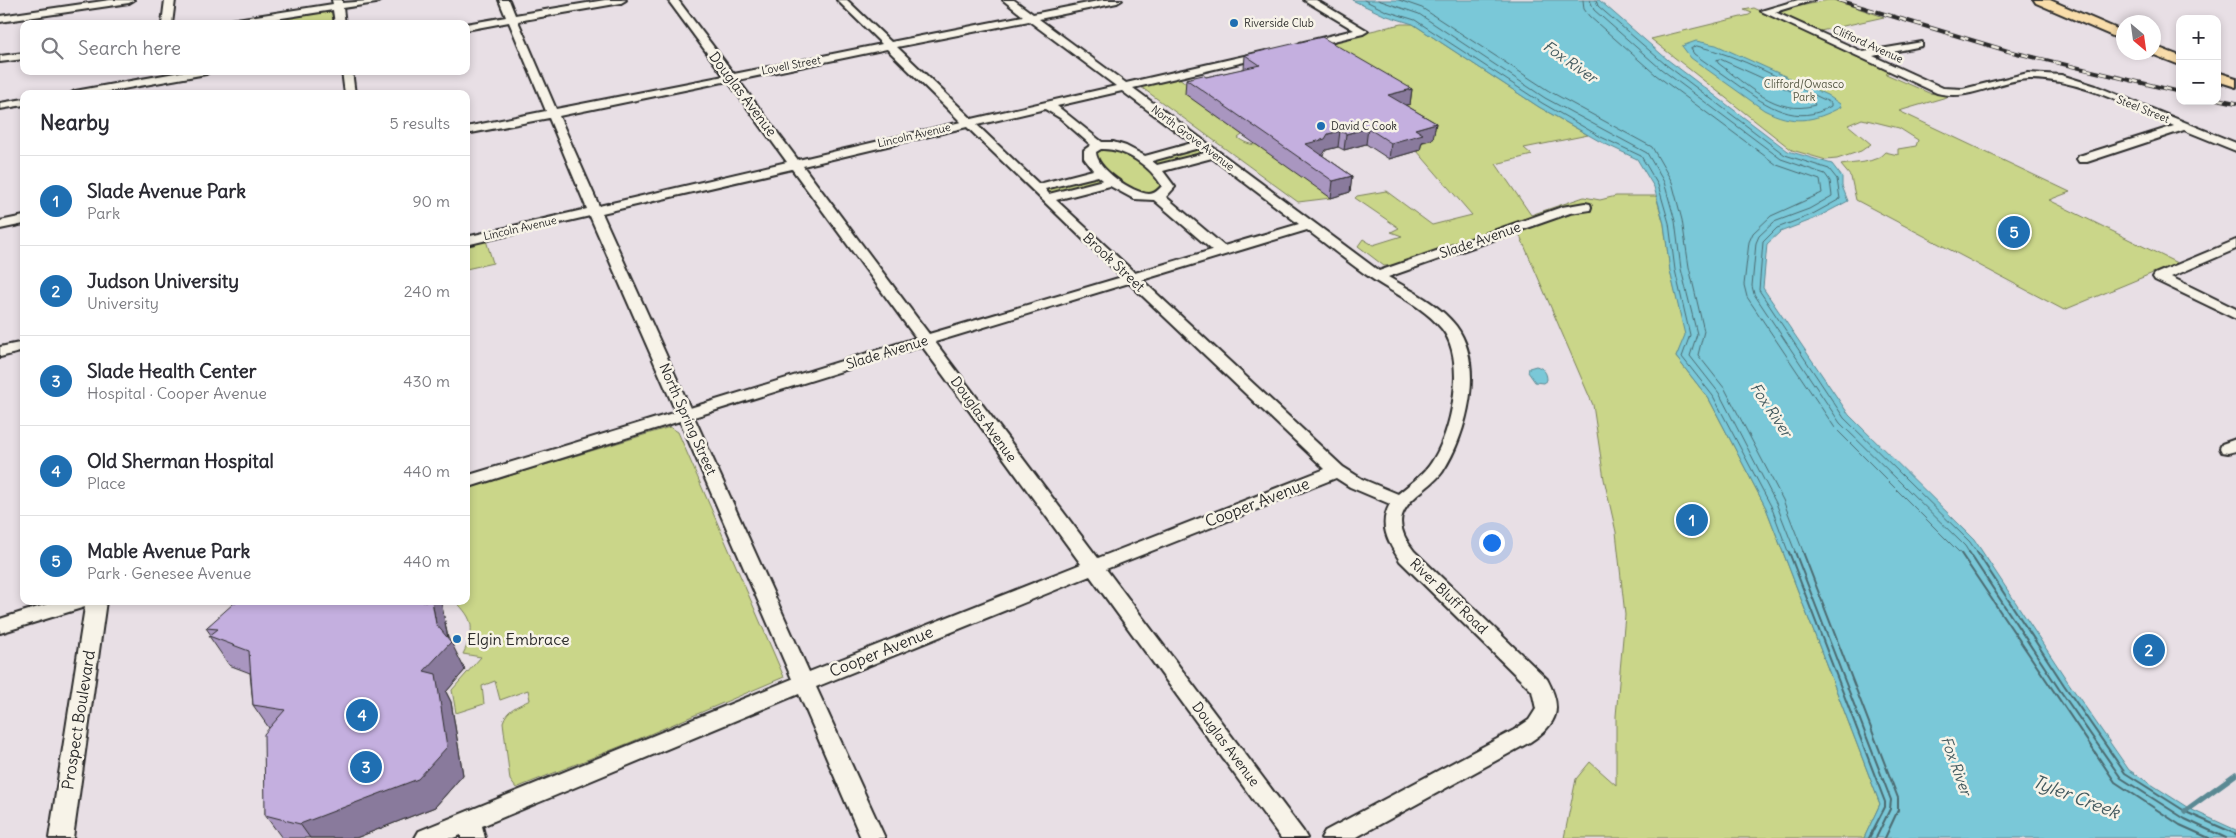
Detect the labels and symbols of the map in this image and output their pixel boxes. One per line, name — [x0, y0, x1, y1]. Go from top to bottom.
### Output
north arrow — [2116, 15, 2161, 60]
place label: Riverside Club — [1244, 16, 1314, 30]
marker: Riverside Club — [1228, 17, 1240, 29]
street label: Clifford Avenue — [1831, 22, 1905, 66]
water label: Fox River — [1540, 36, 1602, 88]
street label: Douglas Avenue — [705, 48, 781, 140]
street label: Lovell Street — [760, 52, 822, 78]
park label: Clifford/Owasco Park — [1764, 77, 1844, 104]
street label: Steel Street — [2114, 92, 2172, 126]
street label: North Grove Avenue — [1149, 102, 1237, 174]
place label: David C Cook — [1331, 119, 1397, 133]
street label: Lincoln Avenue — [876, 120, 952, 150]
marker: David C Cook — [1315, 120, 1327, 132]
street label: Lincoln Avenue — [482, 213, 558, 243]
pin: 5 — [1998, 213, 2030, 251]
street label: Slade Avenue — [1437, 218, 1523, 262]
street label: Brook Street — [1079, 229, 1149, 295]
street label: Slade Avenue — [844, 331, 930, 373]
street label: North Spring Street — [655, 360, 721, 478]
street label: Douglas Avenue — [947, 373, 1021, 465]
water label: Fox River — [1746, 379, 1797, 442]
street label: Cooper Avenue — [1202, 473, 1312, 531]
pin: 1 — [1676, 501, 1708, 539]
your location — [1479, 530, 1505, 556]
street label: River Bluff Road — [1406, 554, 1492, 638]
street label: Cooper Avenue — [826, 621, 936, 681]
place label: Elgin Embrace — [467, 629, 570, 649]
pin: 2 — [2133, 631, 2165, 669]
marker: Elgin Embrace — [451, 633, 463, 645]
street label: Prospect Boulevard — [57, 649, 99, 791]
pin: 4 — [346, 696, 378, 734]
street label: Douglas Avenue — [1188, 698, 1264, 790]
water label: Fox River — [1937, 734, 1977, 800]
pin: 3 — [350, 748, 382, 786]
water label: Tyler Creek — [2030, 770, 2124, 824]

